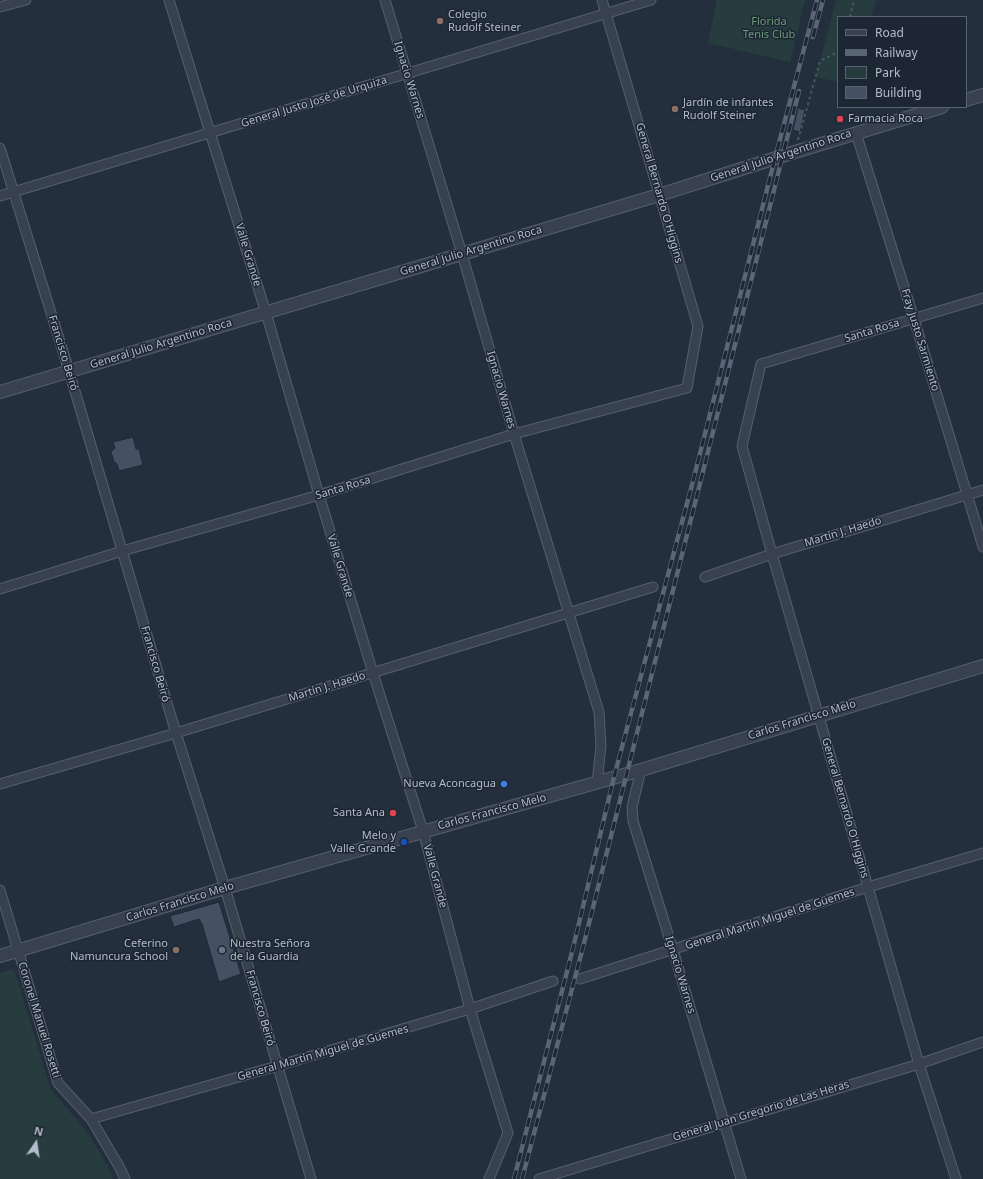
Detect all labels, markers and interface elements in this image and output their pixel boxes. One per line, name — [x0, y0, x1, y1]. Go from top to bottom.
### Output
place label: Colegio Rudolf Steiner — [448, 8, 521, 34]
park label: Florida Tenis Club — [743, 15, 795, 41]
marker: Colegio Rudolf Steiner — [435, 16, 445, 26]
legend — [837, 16, 967, 108]
text: Road — [875, 24, 904, 41]
street label: Ignacio Warnes — [391, 40, 427, 120]
text: Railway — [875, 44, 918, 61]
text: Park — [875, 64, 900, 81]
street label: General Justo José de Urquiza — [239, 73, 389, 131]
text: Building — [875, 84, 922, 101]
place label: Jardín de infantes Rudolf Steiner — [683, 96, 773, 122]
marker: Jardín de infantes Rudolf Steiner — [670, 104, 680, 114]
place label: Farmacia Roca — [848, 112, 923, 126]
marker: Farmacia Roca — [835, 114, 845, 124]
street label: General Bernardo O'Higgins — [633, 121, 685, 265]
street label: General Julio Argentino Roca — [709, 127, 853, 185]
street label: Valle Grande — [232, 222, 264, 288]
street label: General Julio Argentino Roca — [398, 223, 544, 279]
street label: Fray Justo Sarmiento — [898, 287, 942, 393]
street label: Francisco Beiró — [45, 314, 81, 392]
street label: General Julio Argentino Roca — [88, 316, 234, 372]
street label: Santa Rosa — [843, 316, 901, 346]
street label: Ignacio Warnes — [484, 350, 518, 430]
street label: Santa Rosa — [314, 473, 372, 503]
street label: Martín J. Haedo — [803, 514, 883, 550]
street label: Valle Grande — [324, 533, 356, 599]
street label: Francisco Beiró — [138, 625, 172, 703]
street label: Martín J. Haedo — [287, 669, 367, 705]
street label: Carlos Francisco Melo — [746, 697, 858, 743]
street label: General Bernardo O'Higgins — [819, 736, 871, 880]
place label: Nueva Aconcagua — [403, 777, 496, 791]
marker: Nueva Aconcagua — [499, 779, 509, 789]
street label: Carlos Francisco Melo — [436, 791, 548, 833]
place label: Santa Ana — [333, 806, 385, 820]
marker: Santa Ana — [388, 808, 398, 818]
place label: Melo y Valle Grande — [330, 829, 396, 855]
marker: Melo y Valle Grande — [399, 837, 409, 847]
street label: Valle Grande — [420, 843, 450, 909]
street label: Carlos Francisco Melo — [124, 879, 236, 925]
street label: General Martín Miguel de Güemes — [684, 885, 856, 953]
street label: Ignacio Warnes — [662, 935, 698, 1015]
place label: Ceferino Namuncura School — [70, 937, 168, 963]
place label: Nuestra Señora de la Guardia — [230, 937, 310, 963]
marker: Ceferino Namuncura School — [171, 945, 181, 955]
marker: Nuestra Señora de la Guardia — [217, 945, 227, 955]
street label: Coronel Manuel Rosetti — [15, 960, 63, 1080]
street label: Francisco Beiró — [243, 969, 277, 1047]
street label: General Martín Miguel de Güemes — [236, 1022, 410, 1084]
street label: General Juan Gregorio de Las Heras — [671, 1078, 851, 1144]
north arrow — [16, 1123, 56, 1163]
text: N — [33, 1123, 45, 1139]

